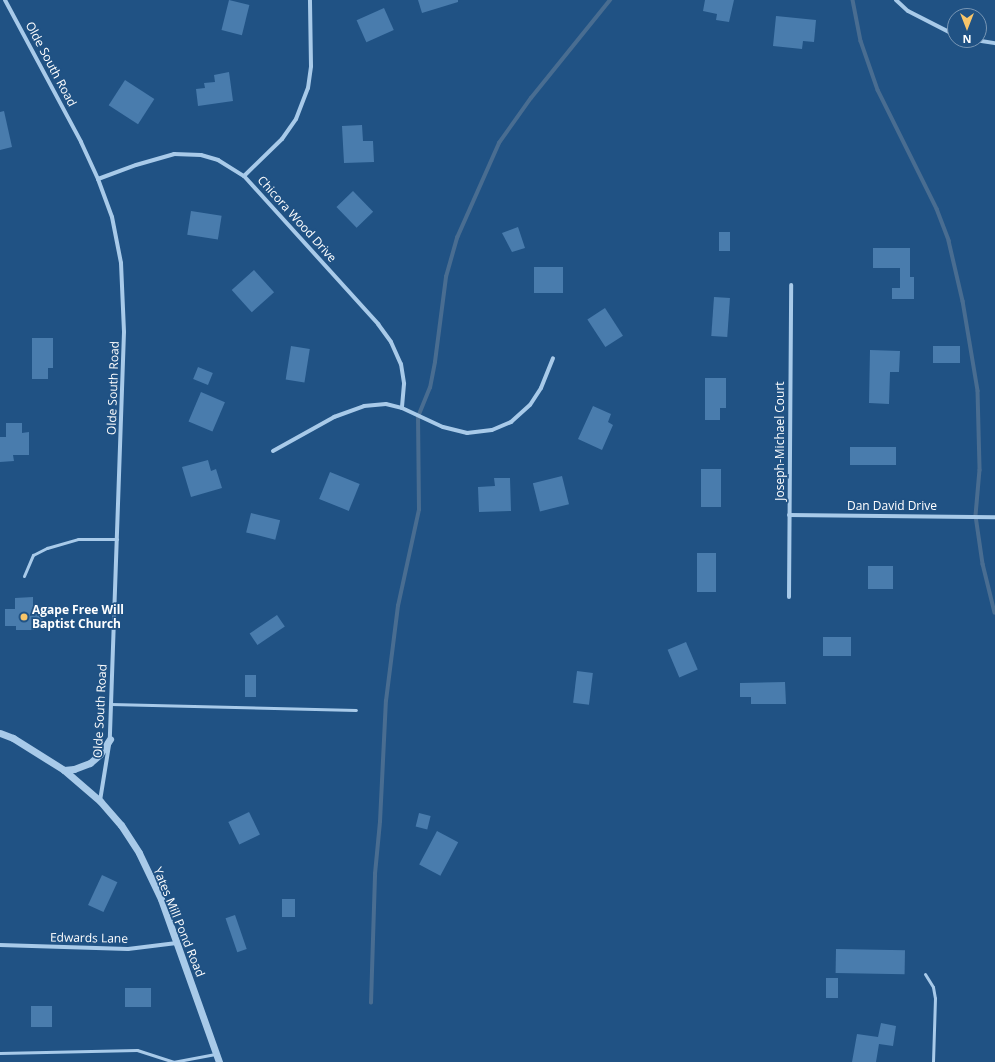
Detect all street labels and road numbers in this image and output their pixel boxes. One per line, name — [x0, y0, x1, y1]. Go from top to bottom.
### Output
street label: Olde South Road — [23, 19, 79, 109]
street label: Chicora Wood Drive — [255, 173, 339, 265]
street label: Olde South Road — [104, 341, 122, 435]
street label: Joseph-Michael Court — [773, 381, 787, 501]
street label: Dan David Drive — [847, 499, 937, 513]
street label: Olde South Road — [90, 664, 110, 758]
street label: Yates Mill Pond Road — [150, 865, 208, 979]
street label: Edwards Lane — [50, 930, 128, 946]

